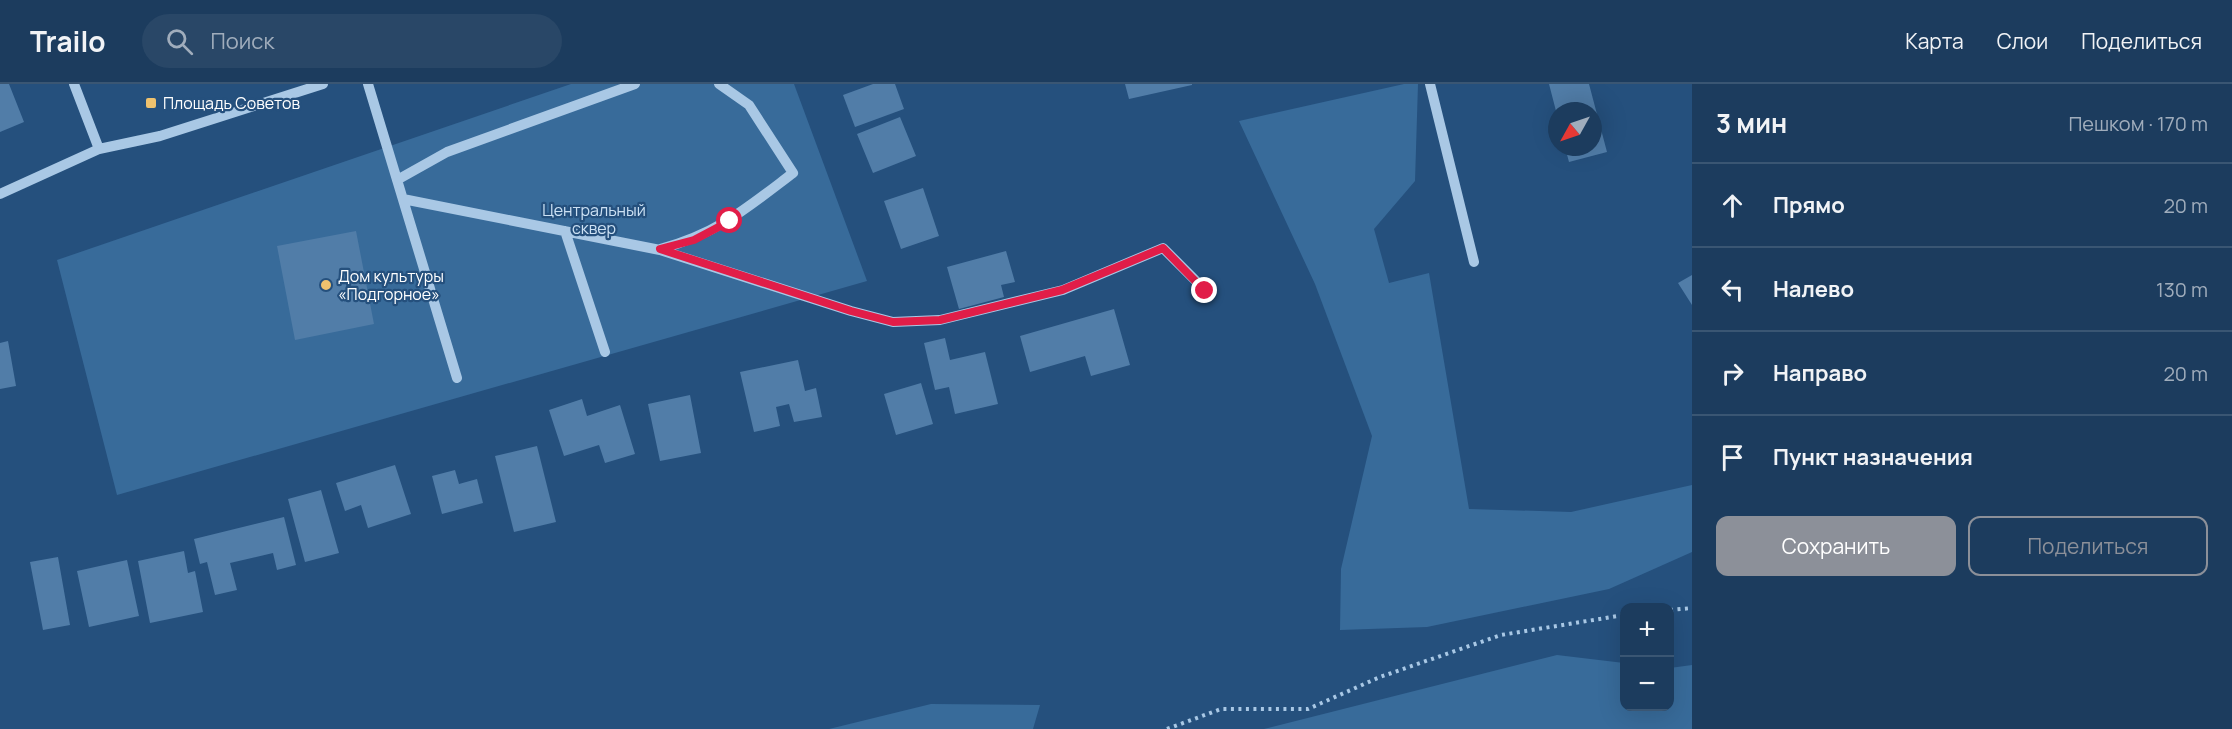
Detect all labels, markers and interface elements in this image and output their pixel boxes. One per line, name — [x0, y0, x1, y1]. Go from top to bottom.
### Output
search box — [142, 14, 562, 68]
text: Trailo — [30, 22, 106, 60]
icon: search — [163, 25, 196, 58]
text: Поиск — [211, 26, 274, 56]
text: Карта — [1905, 27, 1964, 55]
text: Слои — [1997, 27, 2048, 55]
text: Поделиться — [2081, 27, 2202, 55]
place label: Площадь Советов — [163, 92, 300, 114]
marker: Площадь Советов — [144, 96, 158, 110]
north arrow — [1548, 102, 1602, 156]
text: 3 мин — [1716, 105, 1787, 141]
text: Пешком · 170 m — [2068, 110, 2208, 137]
icon: ahead — [1716, 189, 1749, 222]
text: Прямо — [1773, 190, 1845, 220]
text: 20 m — [2163, 192, 2208, 219]
park label: Центральный сквер — [542, 199, 646, 239]
route start — [716, 207, 742, 233]
place label: Дом культуры «Подгорное» — [338, 265, 444, 305]
icon: left — [1716, 273, 1749, 306]
text: Налево — [1773, 274, 1854, 304]
text: 130 m — [2156, 276, 2208, 303]
route end — [1191, 277, 1217, 303]
marker: Дом культуры «Подгорное» — [319, 278, 333, 292]
icon: right — [1716, 357, 1749, 390]
text: Направо — [1773, 358, 1867, 388]
text: 20 m — [2163, 360, 2208, 387]
icon: arrive — [1716, 441, 1749, 474]
text: Пункт назначения — [1773, 442, 1973, 472]
button: Сохранить — [1716, 516, 1956, 576]
button: Поделиться — [1968, 516, 2208, 576]
map controls — [1620, 603, 1674, 711]
button: + — [1620, 603, 1674, 657]
button: − — [1620, 657, 1674, 711]

